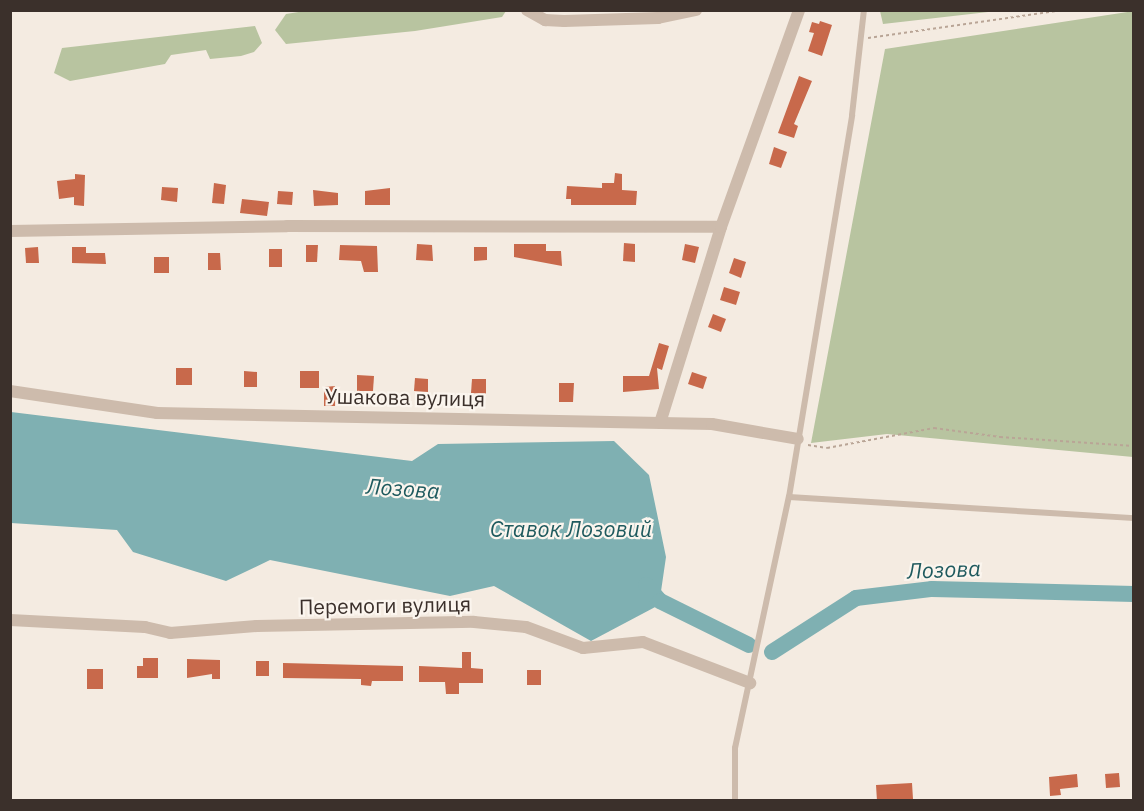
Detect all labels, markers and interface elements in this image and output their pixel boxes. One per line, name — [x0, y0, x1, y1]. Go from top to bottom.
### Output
street label: Ушакова вулиця — [325, 383, 485, 411]
water label: Лозова — [365, 472, 441, 504]
water label: Ставок Лозовий — [490, 516, 652, 542]
water label: Лозова — [907, 555, 981, 583]
street label: Перемоги вулиця — [299, 591, 471, 619]

